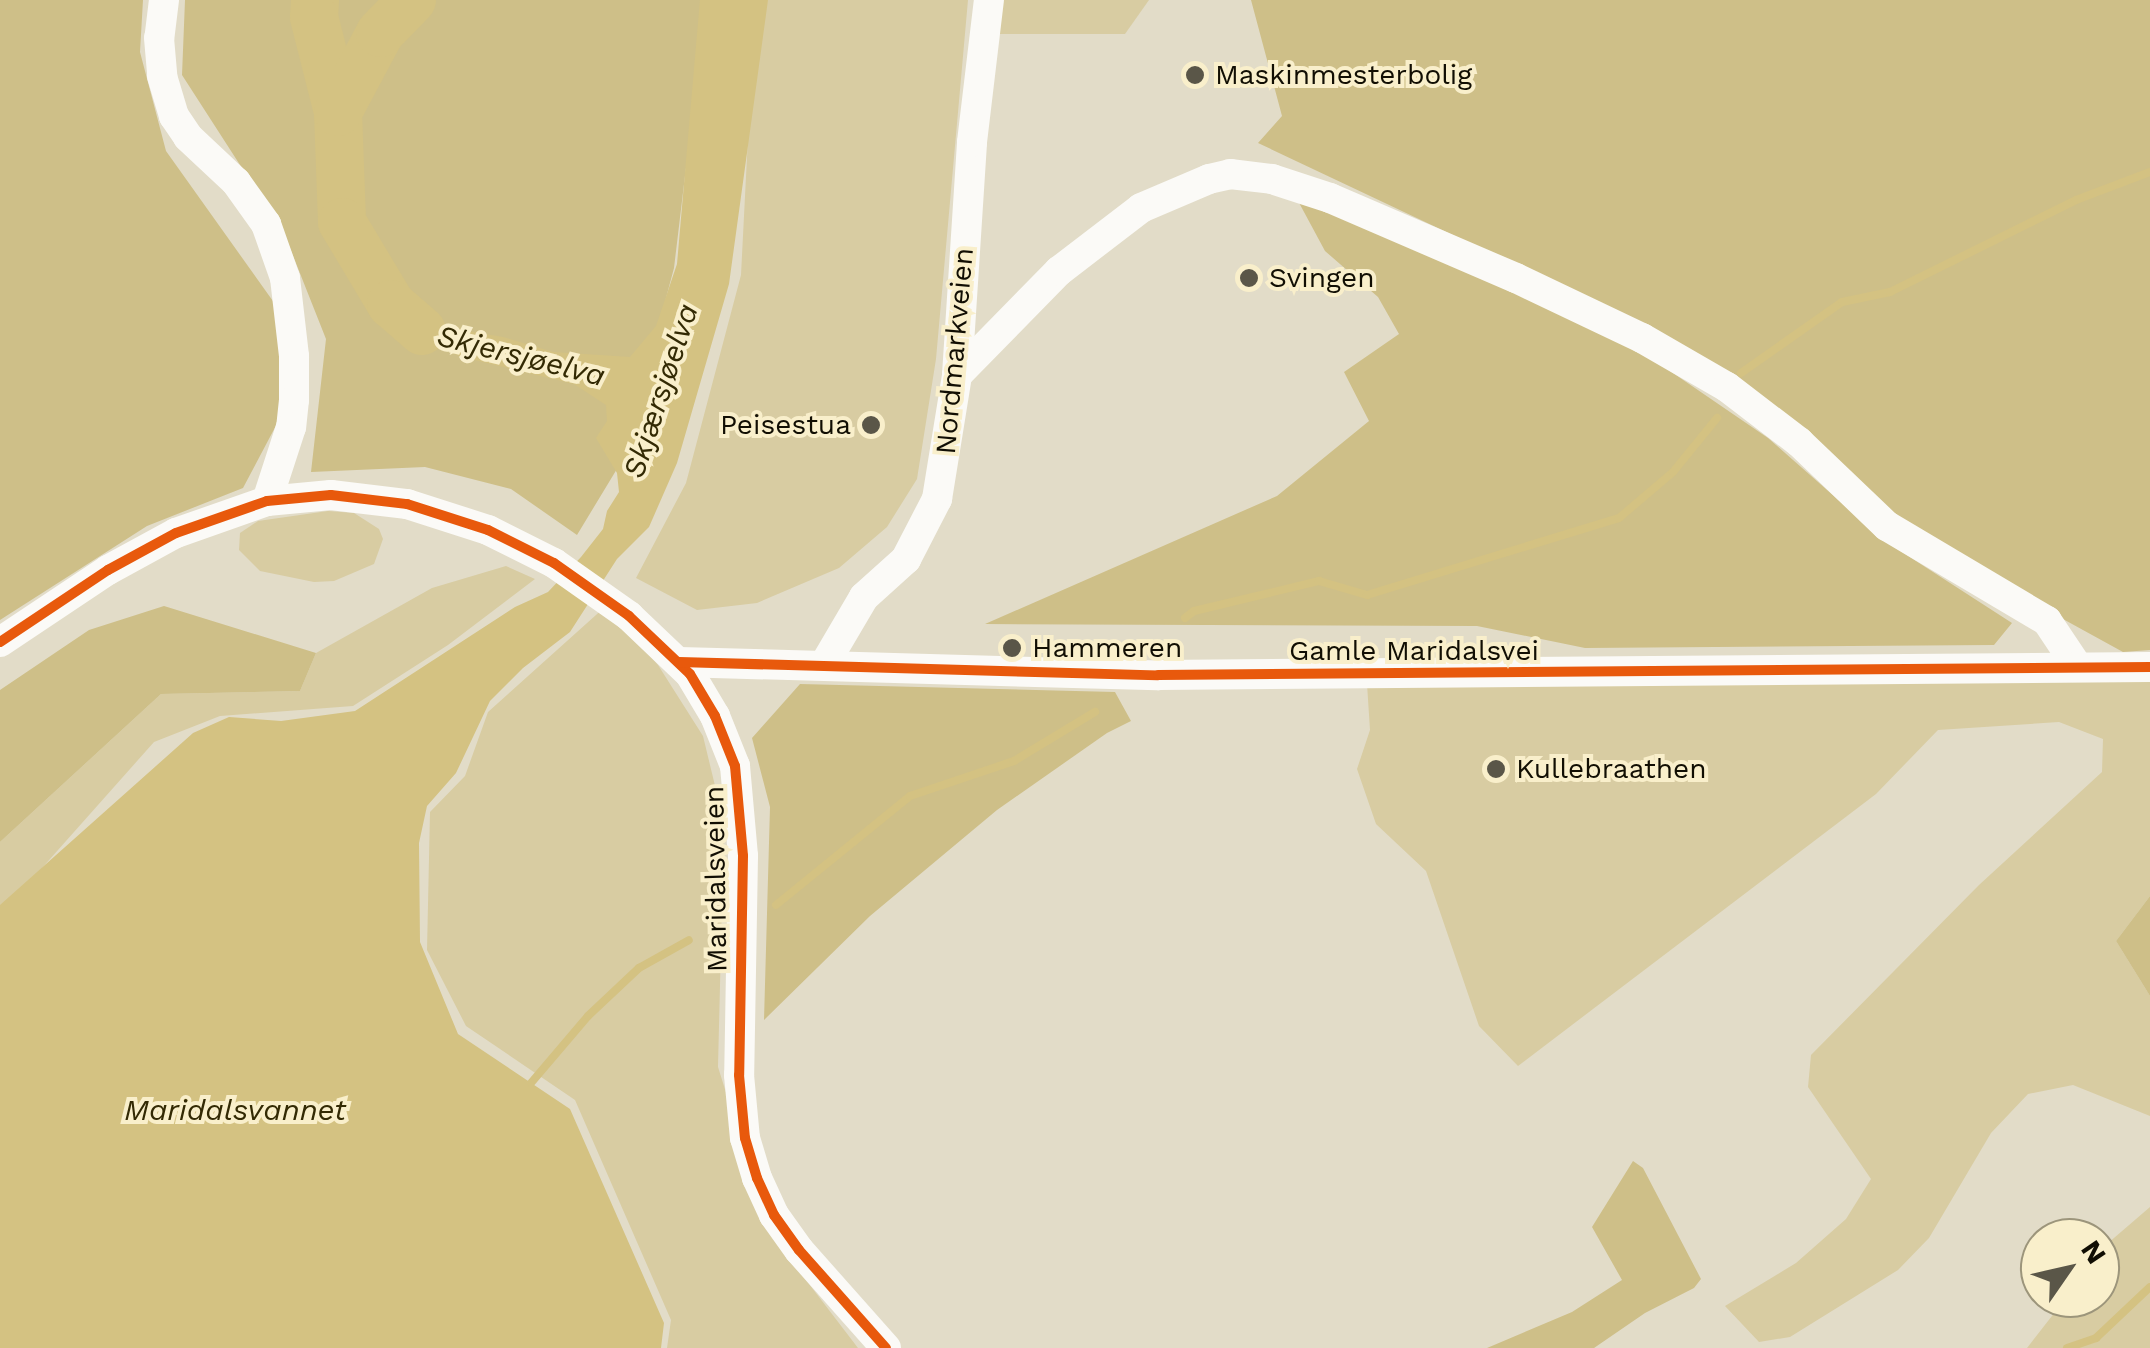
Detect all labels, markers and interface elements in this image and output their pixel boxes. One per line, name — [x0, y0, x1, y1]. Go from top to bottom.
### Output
place label: Maskinmesterbolig — [1215, 58, 1472, 92]
marker: Maskinmesterbolig — [1184, 64, 1206, 86]
street label: Nordmarkveien — [929, 246, 981, 456]
place label: Svingen — [1269, 261, 1375, 295]
marker: Svingen — [1238, 267, 1260, 289]
water label: Skjærsjøelva — [616, 299, 706, 483]
water label: Skjersjøelva — [433, 318, 609, 394]
place label: Peisestua — [720, 408, 851, 442]
marker: Peisestua — [860, 414, 882, 436]
place label: Hammeren — [1032, 631, 1182, 665]
street label: Gamle Maridalsvei — [1289, 634, 1539, 668]
marker: Hammeren — [1001, 637, 1023, 659]
place label: Kullebraathen — [1516, 752, 1707, 786]
marker: Kullebraathen — [1485, 758, 1507, 780]
street label: Maridalsveien — [698, 785, 734, 973]
water label: Maridalsvannet — [124, 1092, 346, 1128]
north arrow — [2020, 1218, 2120, 1318]
text: N — [2074, 1234, 2113, 1270]

